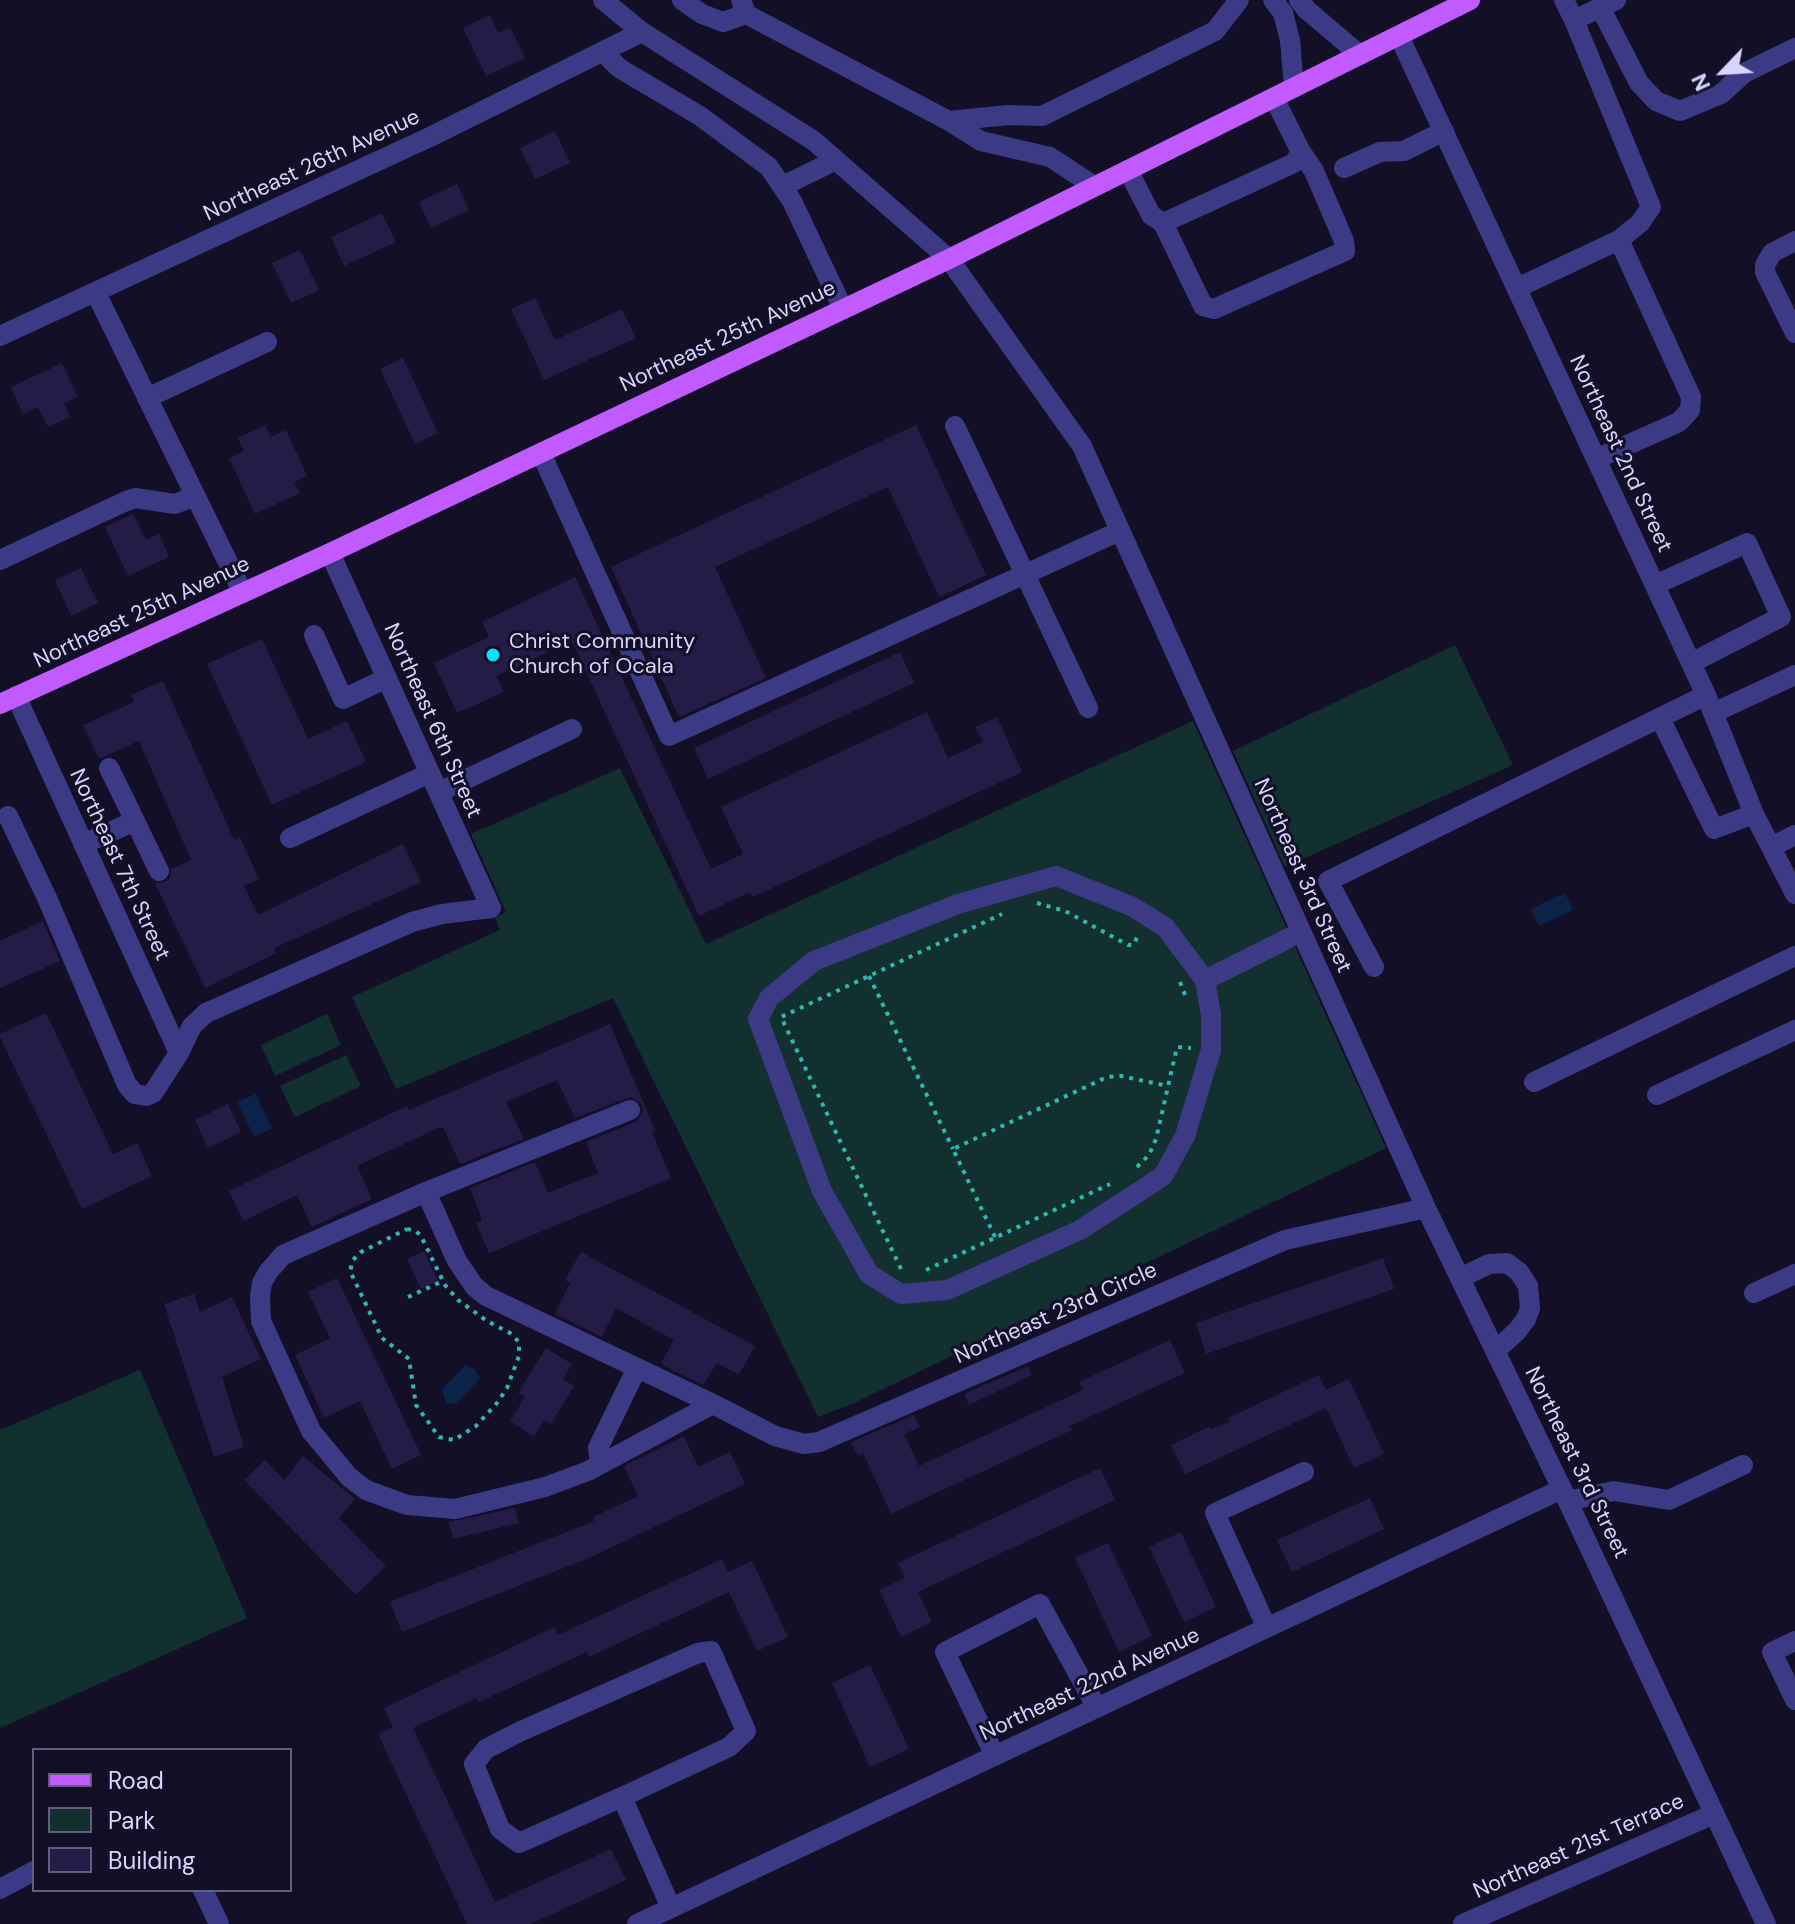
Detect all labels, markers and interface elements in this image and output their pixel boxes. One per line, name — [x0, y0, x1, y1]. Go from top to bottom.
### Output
north arrow — [1683, 32, 1763, 112]
text: N — [1684, 69, 1717, 96]
street label: Northeast 26th Avenue — [200, 104, 424, 228]
street label: Northeast 25th Avenue — [616, 275, 840, 399]
street label: Northeast 2nd Street — [1563, 351, 1677, 557]
street label: Northeast 25th Avenue — [30, 551, 254, 675]
street label: Northeast 6th Street — [377, 620, 487, 822]
place label: Christ Community Church of Ocala — [509, 629, 695, 680]
marker: Christ Community Church of Ocala — [484, 646, 502, 664]
street label: Northeast 7th Street — [63, 765, 175, 965]
street label: Northeast 3rd Street — [1247, 775, 1357, 977]
street label: Northeast 23rd Circle — [951, 1257, 1161, 1371]
street label: Northeast 3rd Street — [1518, 1363, 1634, 1563]
street label: Northeast 22nd Avenue — [976, 1622, 1204, 1748]
legend — [32, 1748, 292, 1892]
text: Road — [108, 1765, 164, 1796]
street label: Northeast 21st Terrace — [1470, 1789, 1688, 1905]
text: Park — [108, 1805, 155, 1836]
text: Building — [108, 1845, 195, 1876]

